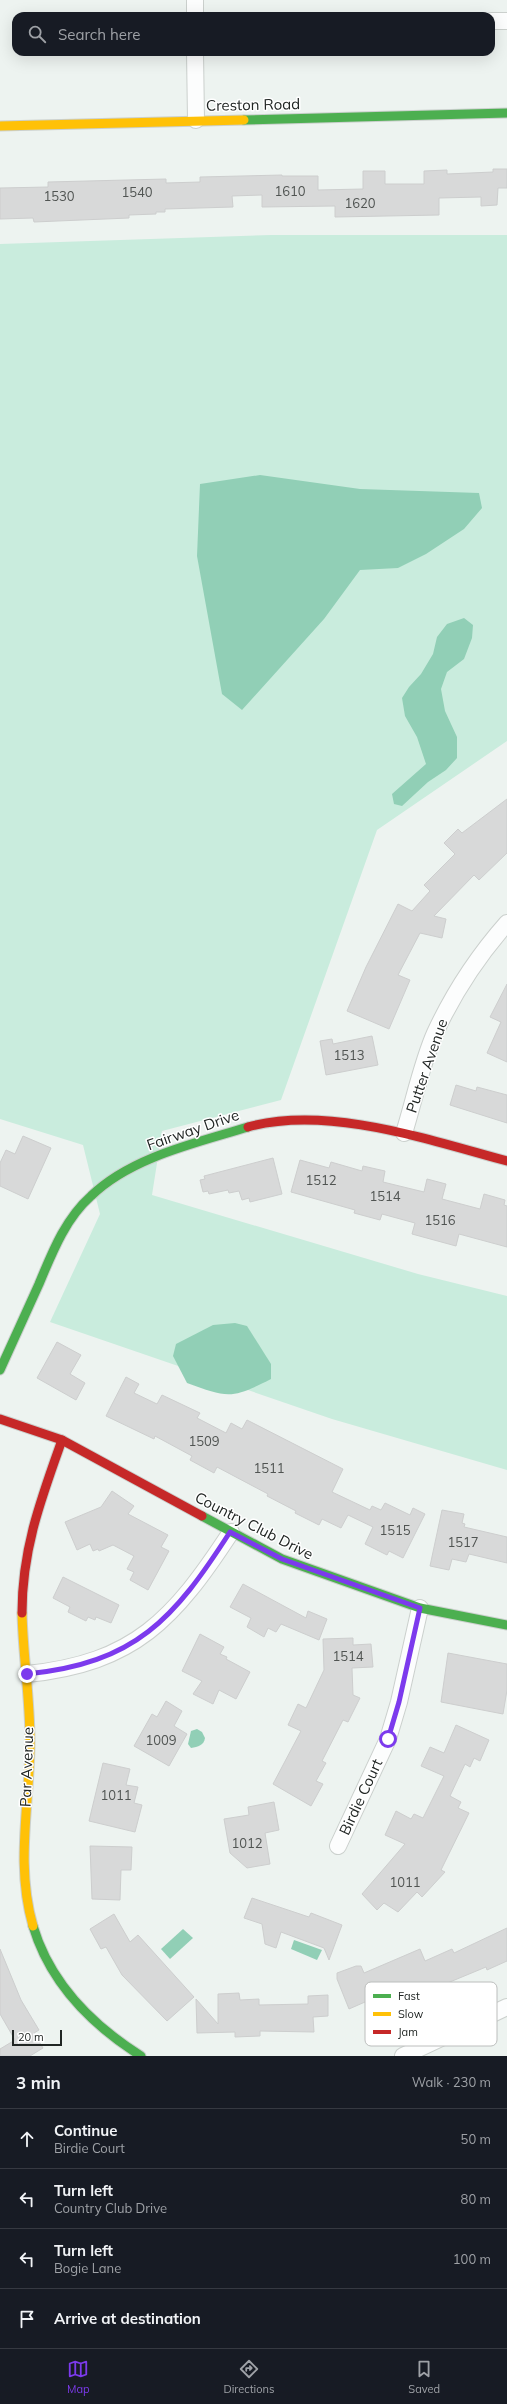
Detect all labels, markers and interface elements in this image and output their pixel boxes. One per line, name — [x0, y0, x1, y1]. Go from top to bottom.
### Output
search box — [12, 12, 495, 56]
icon: search — [26, 23, 48, 45]
text: Search here — [58, 25, 140, 44]
street label: Creston Road — [206, 94, 300, 115]
house number: 1610 — [274, 183, 306, 199]
house number: 1540 — [121, 184, 153, 200]
house number: 1530 — [43, 188, 75, 204]
house number: 1620 — [344, 195, 376, 211]
street label: Putter Avenue — [402, 1016, 452, 1115]
house number: 1513 — [333, 1047, 365, 1063]
street label: Fairway Drive — [144, 1105, 242, 1154]
house number: 1512 — [305, 1172, 337, 1188]
house number: 1514 — [369, 1188, 401, 1204]
house number: 1516 — [424, 1212, 456, 1228]
house number: 1509 — [188, 1433, 220, 1449]
house number: 1511 — [253, 1460, 285, 1476]
street label: Country Club Drive — [192, 1487, 317, 1564]
house number: 1515 — [379, 1522, 411, 1538]
house number: 1517 — [447, 1534, 479, 1550]
house number: 1514 — [332, 1648, 364, 1664]
route end — [18, 1665, 36, 1683]
street label: Par Avenue — [16, 1727, 37, 1807]
route start — [379, 1730, 397, 1748]
house number: 1009 — [145, 1732, 177, 1748]
street label: Birdie Court — [335, 1756, 386, 1838]
house number: 1011 — [100, 1787, 132, 1803]
house number: 1012 — [231, 1835, 263, 1851]
house number: 1011 — [389, 1874, 421, 1890]
legend — [365, 1982, 497, 2046]
text: Fast — [398, 1989, 420, 2003]
text: Slow — [398, 2007, 424, 2021]
text: Jam — [398, 2025, 418, 2039]
scale bar — [12, 2028, 62, 2047]
text: 20 m — [18, 2030, 44, 2044]
text: 3 min — [16, 2072, 61, 2093]
text: Walk · 230 m — [412, 2074, 491, 2090]
text: Continue — [54, 2121, 117, 2140]
icon: ahead — [16, 2128, 38, 2150]
text: 50 m — [461, 2131, 491, 2147]
text: Birdie Court — [54, 2140, 125, 2156]
text: Turn left — [54, 2181, 113, 2200]
icon: left — [16, 2188, 38, 2210]
text: 80 m — [461, 2191, 491, 2207]
text: Country Club Drive — [54, 2200, 167, 2216]
text: Turn left — [54, 2241, 113, 2260]
icon: left — [16, 2248, 38, 2270]
text: 100 m — [453, 2251, 491, 2267]
text: Bogie Lane — [54, 2260, 121, 2276]
icon: arrive — [16, 2308, 38, 2330]
text: Arrive at destination — [54, 2309, 201, 2328]
tab: Map — [67, 2358, 90, 2396]
tab: Directions — [224, 2358, 274, 2396]
tab: Saved — [408, 2358, 440, 2396]

